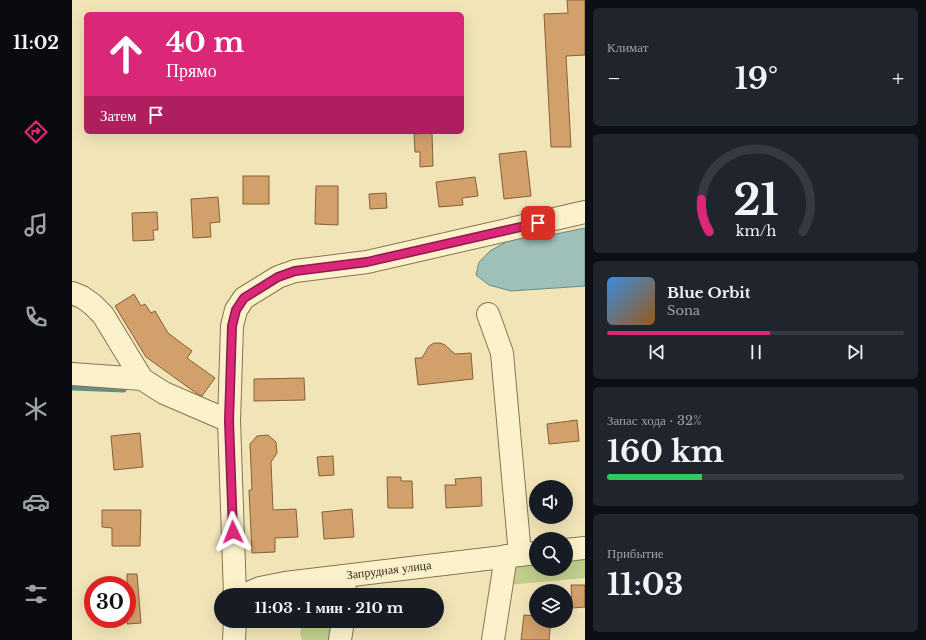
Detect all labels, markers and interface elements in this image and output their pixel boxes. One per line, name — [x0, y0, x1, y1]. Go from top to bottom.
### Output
text: 40 m — [166, 25, 244, 60]
icon: ahead — [100, 28, 152, 80]
text: 11:02 — [13, 32, 59, 54]
text: Климат — [607, 39, 648, 56]
text: Прямо — [166, 60, 217, 82]
text: 19° — [735, 60, 778, 97]
text: − — [607, 65, 621, 92]
text: + — [892, 65, 904, 92]
icon: arrive — [145, 104, 167, 126]
text: Затем — [100, 106, 137, 125]
icon: directions — [22, 118, 50, 146]
text: 21 — [733, 174, 778, 225]
pin — [521, 206, 555, 240]
icon: music — [22, 211, 50, 239]
icon: arrive — [527, 212, 549, 234]
text: km/h — [735, 221, 776, 239]
text: Blue Orbit — [667, 283, 750, 302]
text: Sona — [667, 302, 700, 319]
icon: phone — [22, 303, 50, 331]
icon: previous — [646, 341, 668, 363]
icon: pause — [745, 341, 767, 363]
icon: next — [844, 341, 866, 363]
icon: climate — [22, 395, 50, 423]
text: Запас хода · 32% — [607, 412, 702, 429]
text: 160 km — [607, 433, 724, 470]
map controls — [529, 480, 573, 628]
button: sound — [529, 480, 573, 524]
icon: car — [22, 488, 50, 516]
position arrow — [212, 511, 254, 553]
button: search — [529, 532, 573, 576]
text: Прибытие — [607, 545, 664, 562]
street label: Запрудная улица — [346, 557, 433, 582]
text: 11:03 — [607, 566, 683, 603]
speed limit sign: 30 — [84, 576, 136, 628]
icon: filters — [22, 580, 50, 608]
button: layers — [529, 584, 573, 628]
text: 11:03 · 1 мин · 210 m — [255, 598, 403, 617]

